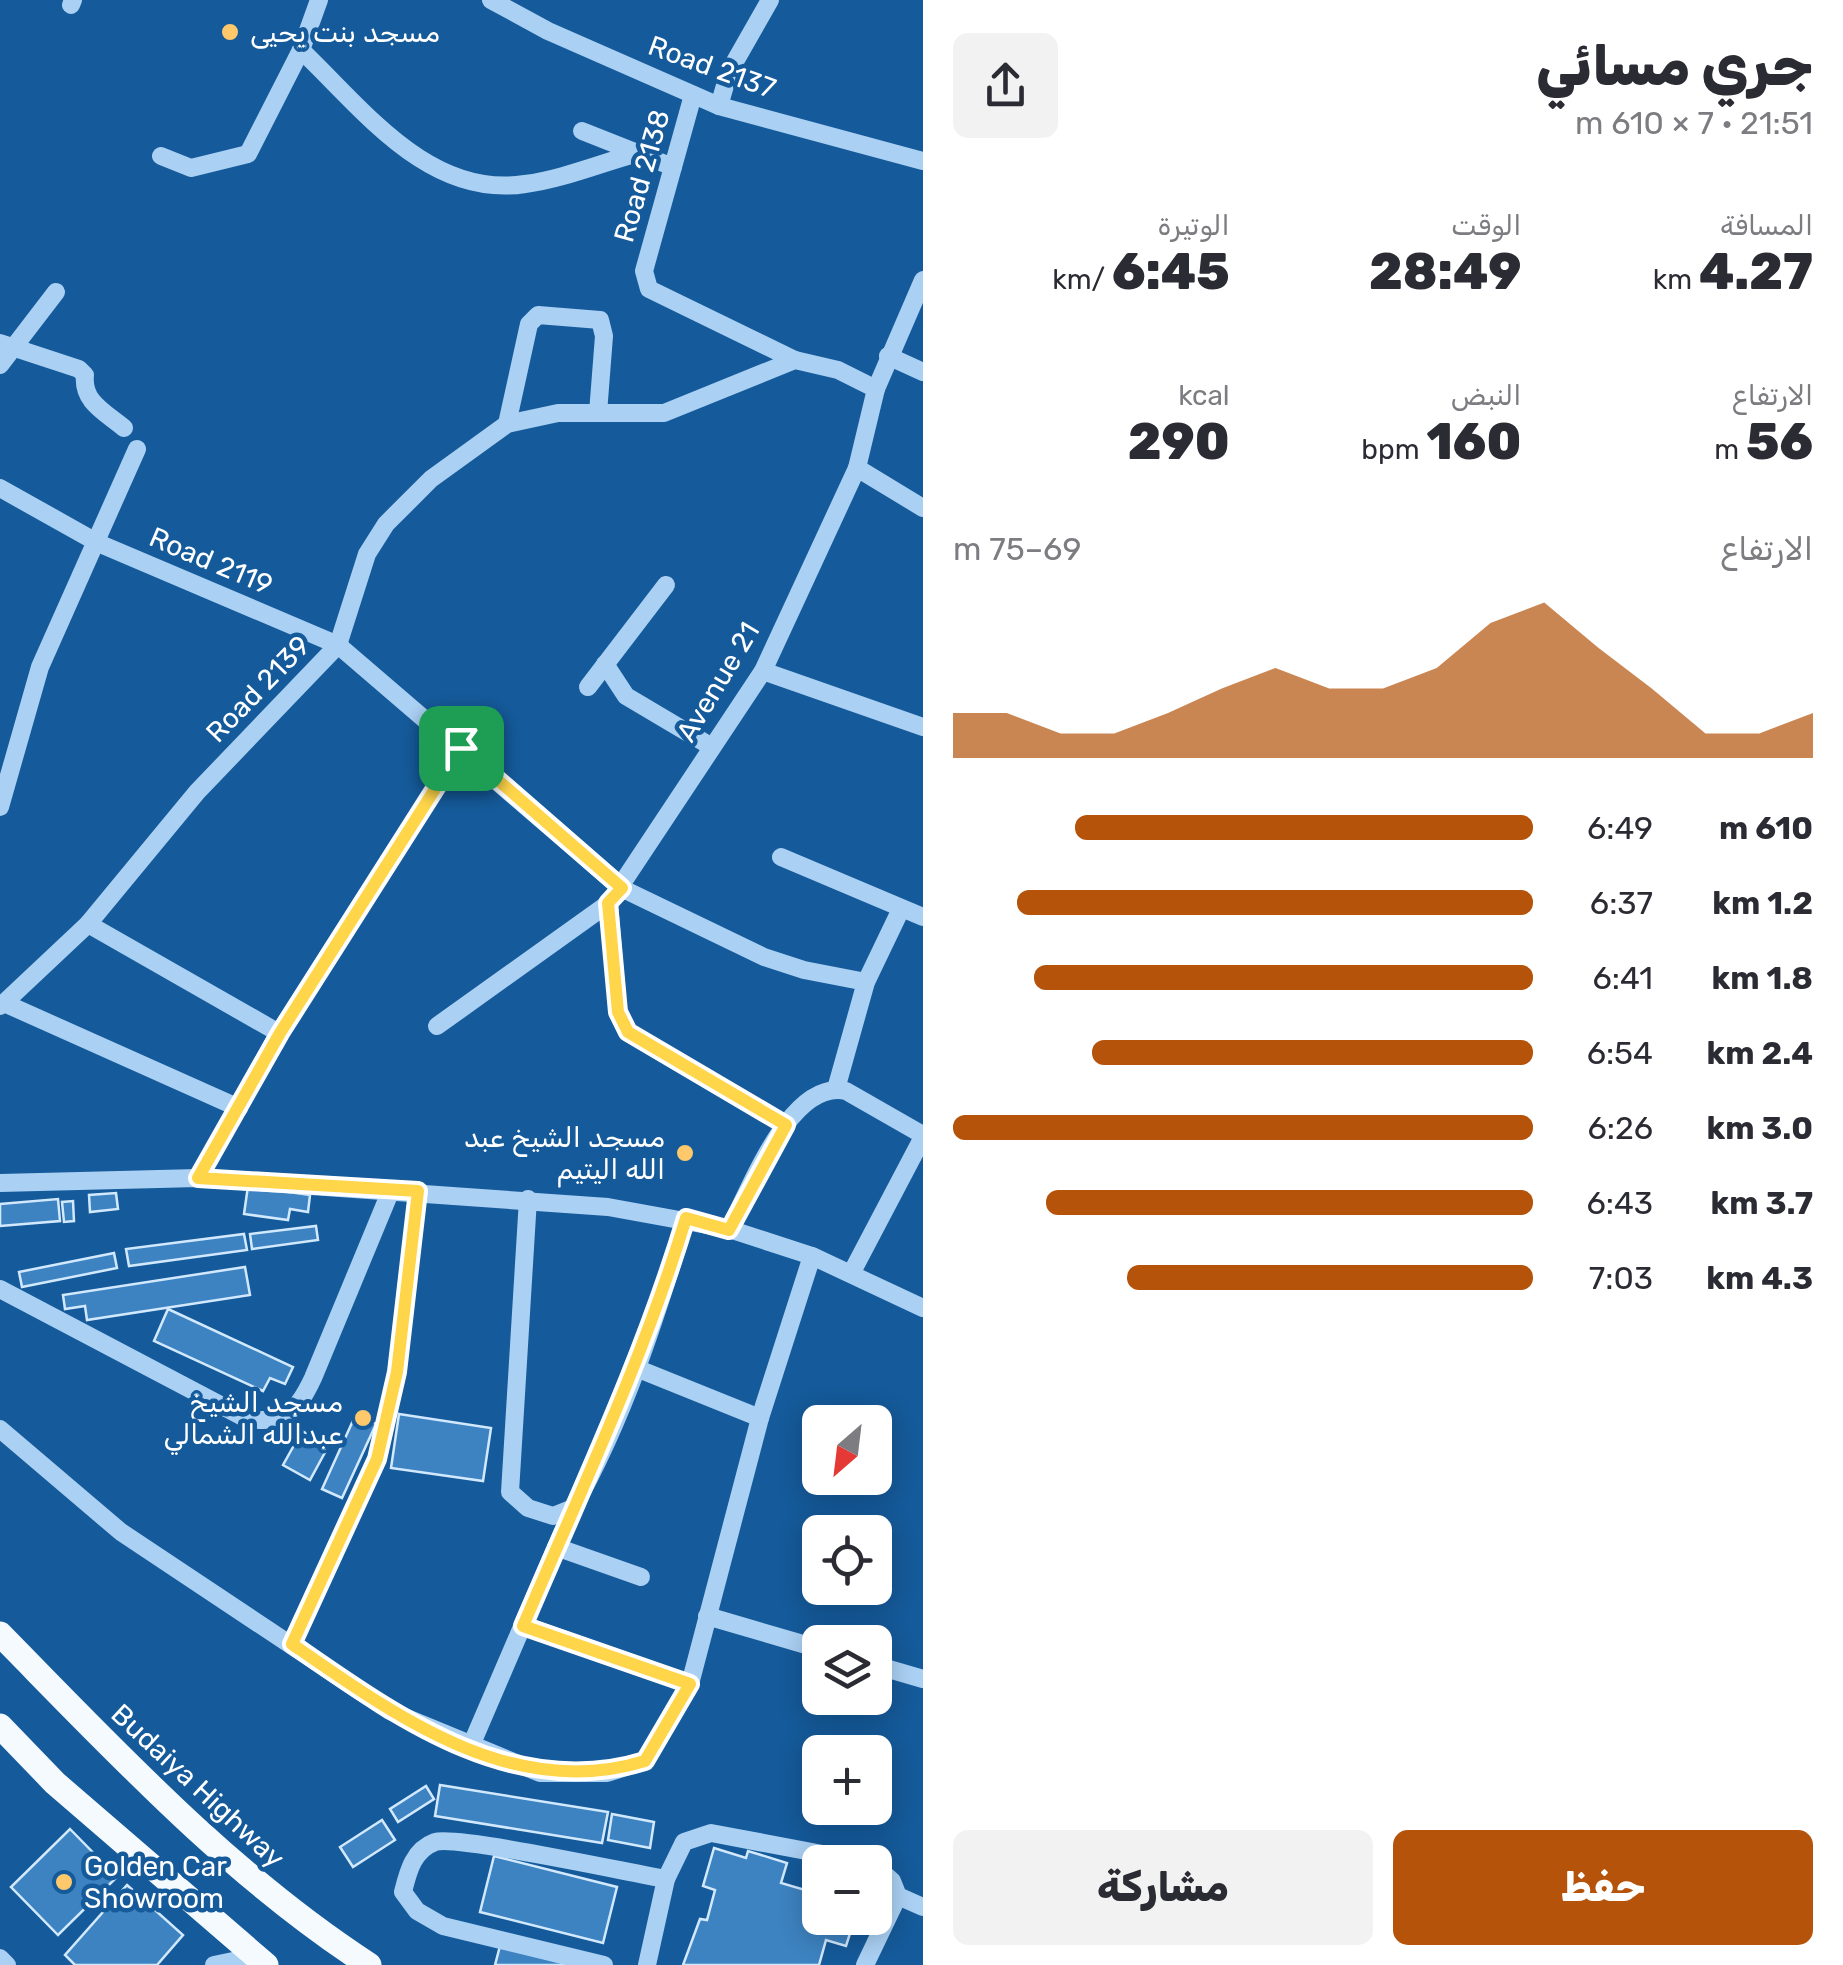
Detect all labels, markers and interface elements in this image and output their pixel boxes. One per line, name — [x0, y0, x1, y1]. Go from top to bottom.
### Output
place label: مسجد بنت يحيى — [250, 16, 440, 49]
marker: مسجد بنت يحيى — [219, 21, 241, 43]
street label: Road 2137 — [644, 29, 780, 105]
button: share — [953, 33, 1058, 138]
text: جري مسائي — [1536, 34, 1813, 99]
text: 21:51 · 7 × 610 m — [1575, 104, 1813, 142]
street label: Road 2138 — [607, 106, 677, 246]
text: الوتيرة — [1158, 209, 1230, 242]
text: الوقت — [1451, 209, 1521, 242]
text: المسافة — [1720, 209, 1813, 242]
text: 6:45 — [1112, 242, 1230, 302]
text: 28:49 — [1369, 242, 1521, 302]
text: 4.27 — [1699, 242, 1813, 302]
text: /km — [1052, 263, 1112, 296]
text: km — [1653, 263, 1699, 296]
text: kcal — [1178, 379, 1230, 412]
text: النبض — [1451, 379, 1521, 412]
text: الارتفاع — [1732, 379, 1813, 412]
text: 290 — [1128, 412, 1230, 472]
text: 160 — [1426, 412, 1521, 472]
text: 56 — [1746, 412, 1813, 472]
text: bpm — [1361, 433, 1426, 466]
text: m — [1714, 433, 1746, 466]
street label: Road 2119 — [145, 520, 277, 602]
text: 69–75 m — [953, 530, 1081, 568]
text: الارتفاع — [1721, 530, 1813, 568]
street label: Avenue 21 — [670, 616, 766, 748]
street label: Road 2139 — [199, 629, 317, 749]
pin — [419, 706, 504, 791]
icon: arrive — [434, 721, 489, 776]
text: 6:49 — [1587, 809, 1653, 847]
text: 610 m — [1719, 809, 1813, 847]
text: 6:37 — [1590, 884, 1653, 922]
text: 1.2 km — [1712, 884, 1813, 922]
text: 6:41 — [1593, 959, 1653, 997]
text: 1.8 km — [1712, 959, 1813, 997]
text: 6:54 — [1587, 1034, 1653, 1072]
text: 2.4 km — [1707, 1034, 1813, 1072]
text: 6:26 — [1587, 1109, 1653, 1147]
text: 3.0 km — [1706, 1109, 1813, 1147]
place label: مسجد الشيخ عبد الله اليتيم — [464, 1121, 665, 1188]
marker: مسجد الشيخ عبد الله اليتيم — [674, 1142, 696, 1164]
text: 6:43 — [1586, 1184, 1653, 1222]
text: 3.7 km — [1711, 1184, 1813, 1222]
text: 7:03 — [1589, 1259, 1653, 1297]
text: 4.3 km — [1706, 1259, 1813, 1297]
place label: مسجد الشيخ عبدالله الشمالي — [163, 1386, 343, 1456]
north arrow — [802, 1405, 892, 1495]
map controls — [802, 1405, 892, 1935]
marker: مسجد الشيخ عبدالله الشمالي — [352, 1407, 374, 1429]
button: locate — [802, 1515, 892, 1605]
button: layers — [802, 1625, 892, 1715]
street label: Budaiya Highway — [105, 1697, 291, 1875]
button: + — [802, 1735, 892, 1825]
button: مشاركة — [953, 1830, 1373, 1945]
button: حفظ — [1393, 1830, 1813, 1945]
button: − — [802, 1845, 892, 1935]
place label: Golden Car Showroom — [84, 1850, 227, 1915]
marker: Golden Car Showroom — [53, 1871, 75, 1893]

